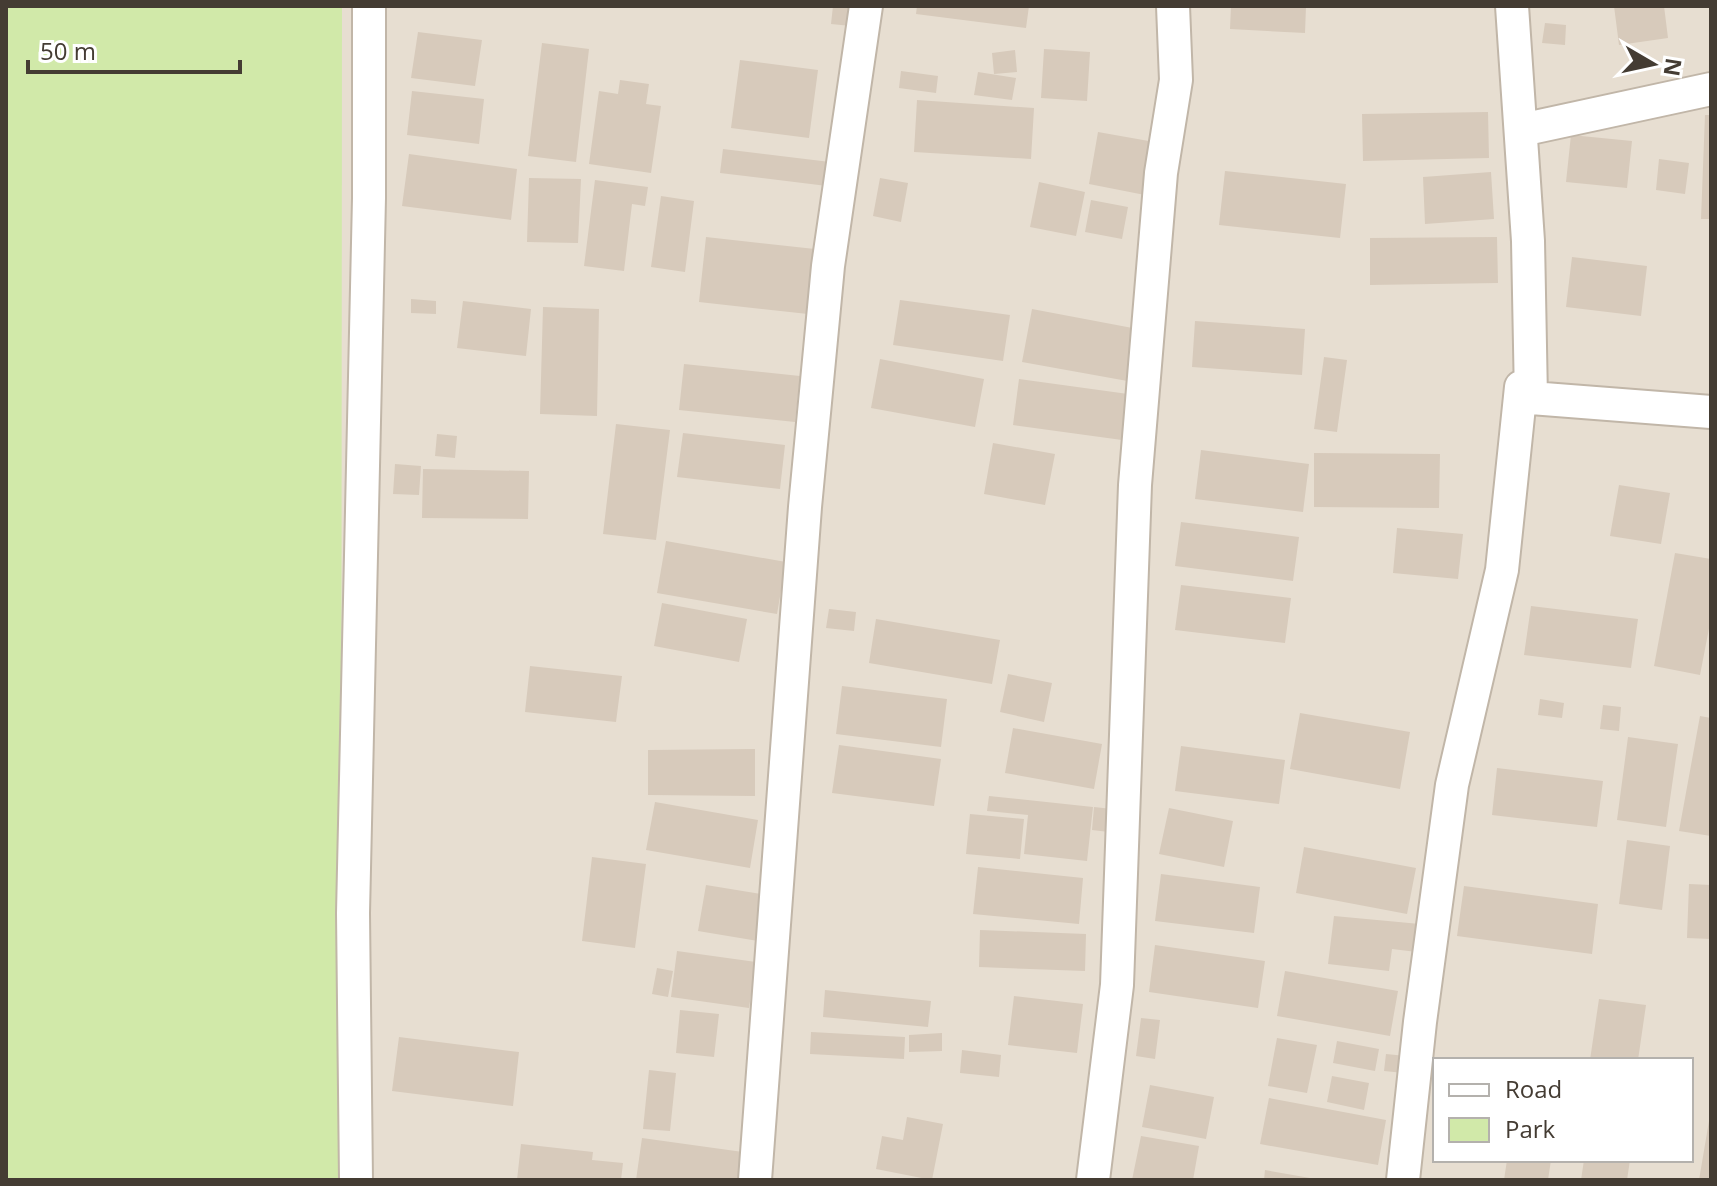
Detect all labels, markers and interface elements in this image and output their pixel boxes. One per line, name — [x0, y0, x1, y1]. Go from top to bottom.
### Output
scale bar — [28, 24, 240, 74]
north arrow — [1613, 24, 1693, 104]
text: 50 m — [40, 34, 96, 67]
text: N — [1658, 56, 1690, 78]
legend — [1433, 1058, 1693, 1162]
text: Road — [1505, 1072, 1562, 1105]
text: Park — [1505, 1112, 1556, 1145]

